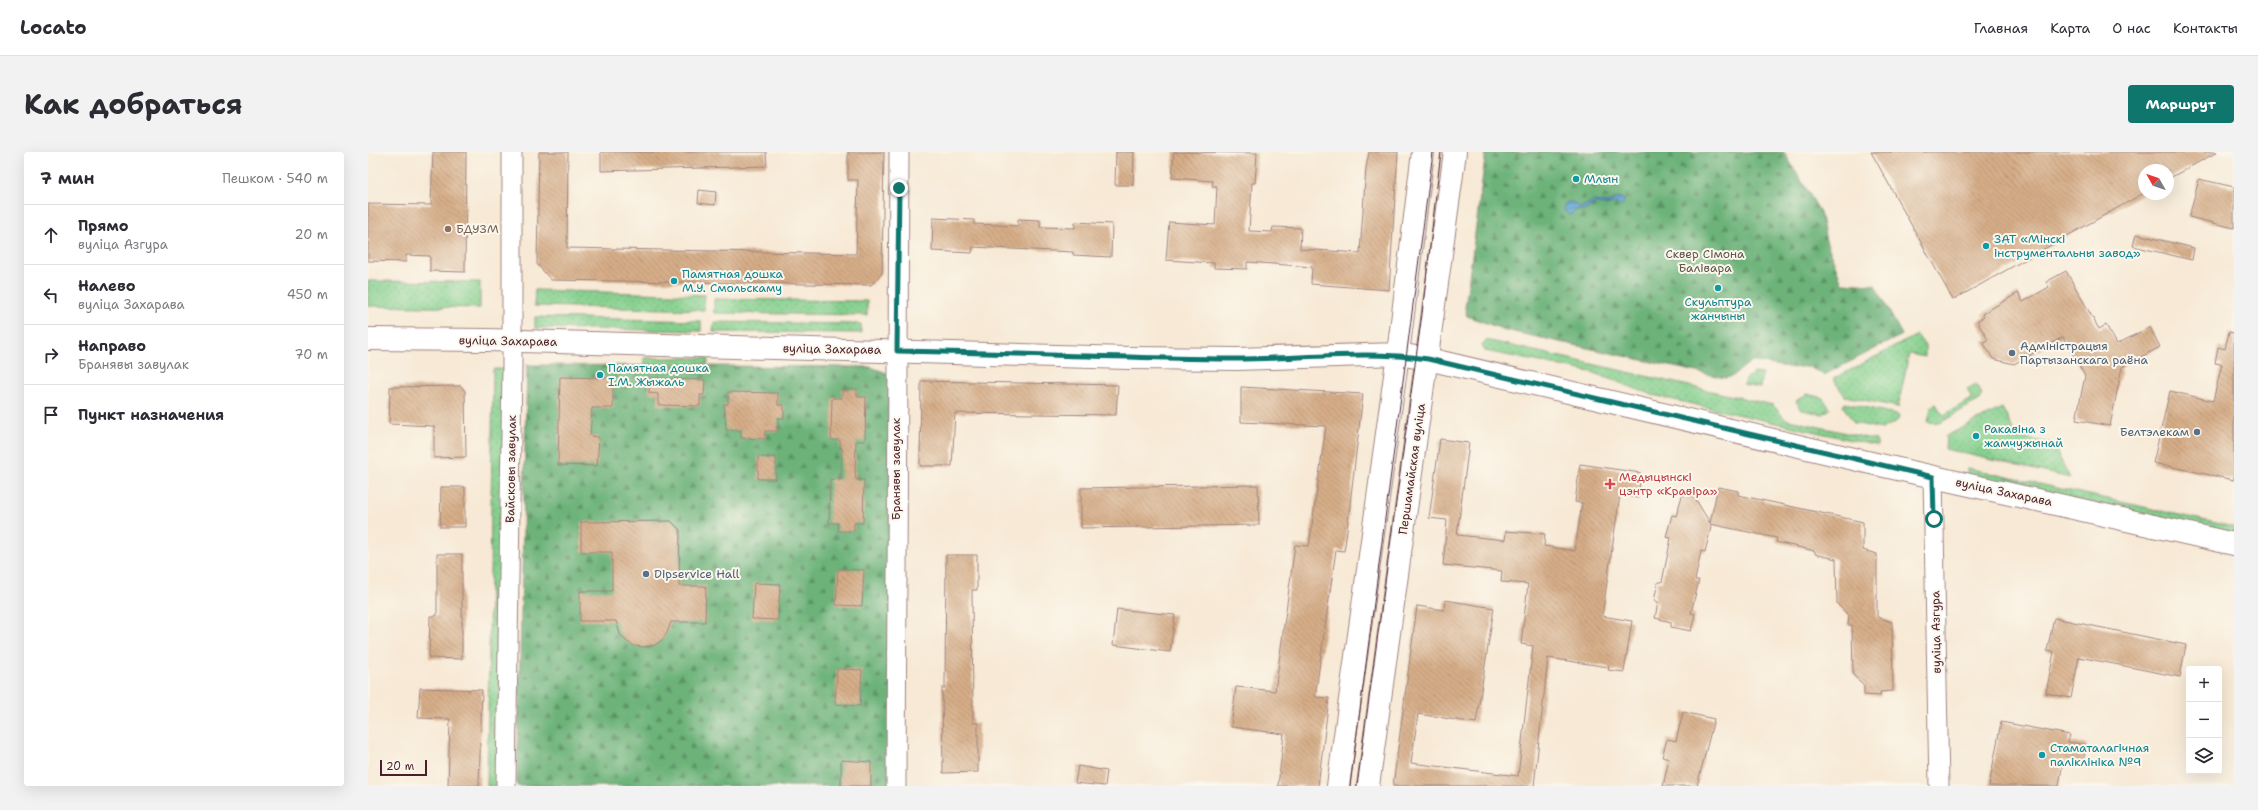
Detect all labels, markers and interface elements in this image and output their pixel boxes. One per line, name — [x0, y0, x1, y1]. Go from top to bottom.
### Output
text: Locato — [20, 15, 87, 40]
text: Главная — [1974, 19, 2028, 37]
text: Карта — [2050, 19, 2090, 37]
text: О нас — [2112, 19, 2151, 37]
text: Контакты — [2173, 19, 2238, 37]
text: Как добраться — [24, 85, 243, 123]
button: Маршрут — [2128, 85, 2234, 123]
north arrow — [2138, 164, 2174, 200]
text: 7 мин — [40, 167, 95, 189]
text: Пешком · 540 m — [222, 170, 328, 187]
place label: Млын — [1584, 171, 1618, 187]
marker: Млын — [1571, 174, 1581, 184]
route end — [890, 179, 908, 197]
text: Прямо — [78, 216, 128, 236]
place label: БДУЗМ — [456, 221, 499, 237]
icon: ahead — [40, 224, 62, 246]
marker: БДУЗМ — [443, 224, 453, 234]
text: 20 m — [295, 226, 328, 243]
place label: ЗАТ «Мінскі інструментальны завод» — [1994, 231, 2141, 261]
text: вуліца Азгура — [78, 236, 168, 253]
marker: ЗАТ «Мінскі інструментальны завод» — [1981, 241, 1991, 251]
park label: Сквер Сімона Балівара — [1666, 246, 1745, 276]
place label: Памятная дошка М.У. Смольскаму — [682, 266, 784, 296]
text: Налево — [78, 276, 136, 296]
marker: Памятная дошка М.У. Смольскаму — [669, 276, 679, 286]
marker: Скульптура жанчыны — [1713, 283, 1723, 293]
icon: left — [40, 284, 62, 306]
text: 450 m — [287, 286, 328, 303]
place label: Скульптура жанчыны — [1685, 294, 1752, 324]
text: вуліца Захарава — [78, 296, 185, 313]
street label: вуліца Захарава — [459, 332, 558, 350]
text: Направо — [78, 336, 146, 356]
place label: Адміністрацыя Партызанскага раёна — [2020, 338, 2149, 368]
street label: вуліца Захарава — [783, 340, 882, 358]
icon: right — [40, 344, 62, 366]
text: 70 m — [294, 346, 328, 363]
marker: Адміністрацыя Партызанскага раёна — [2007, 348, 2017, 358]
text: Бранявы завулак — [78, 356, 189, 373]
place label: Памятная дошка І.М. Жыжаль — [608, 360, 710, 390]
marker: Памятная дошка І.М. Жыжаль — [595, 370, 605, 380]
street label: Першамайская вуліца — [1395, 402, 1429, 536]
icon: arrive — [40, 404, 62, 426]
text: Пункт назначения — [78, 405, 224, 425]
street label: Вайсковы завулак — [502, 414, 520, 523]
street label: Бранявы завулак — [888, 417, 904, 520]
place label: Ракавіна з жамчужынай — [1984, 421, 2063, 451]
place label: Белтэлекам — [2120, 424, 2189, 440]
marker: Белтэлекам — [2192, 427, 2202, 437]
marker: Ракавіна з жамчужынай — [1971, 431, 1981, 441]
place label: Медыцынскі цэнтр «Кравіра» — [1619, 469, 1718, 499]
street label: вуліца Захарава — [1954, 474, 2054, 510]
marker: Медыцынскі цэнтр «Кравіра» — [1604, 478, 1616, 490]
route start — [1925, 510, 1943, 528]
place label: Dipservice Hall — [654, 566, 740, 582]
marker: Dipservice Hall — [641, 569, 651, 579]
street label: вуліца Азгура — [1927, 590, 1945, 674]
map controls — [2186, 666, 2222, 774]
button: + — [2186, 666, 2222, 702]
button: − — [2186, 702, 2222, 738]
button: layers — [2186, 738, 2222, 774]
place label: Стаматалагічная паліклініка №9 — [2050, 740, 2149, 770]
marker: Стаматалагічная паліклініка №9 — [2037, 750, 2047, 760]
scale bar — [380, 758, 427, 777]
text: 20 m — [386, 759, 414, 774]

